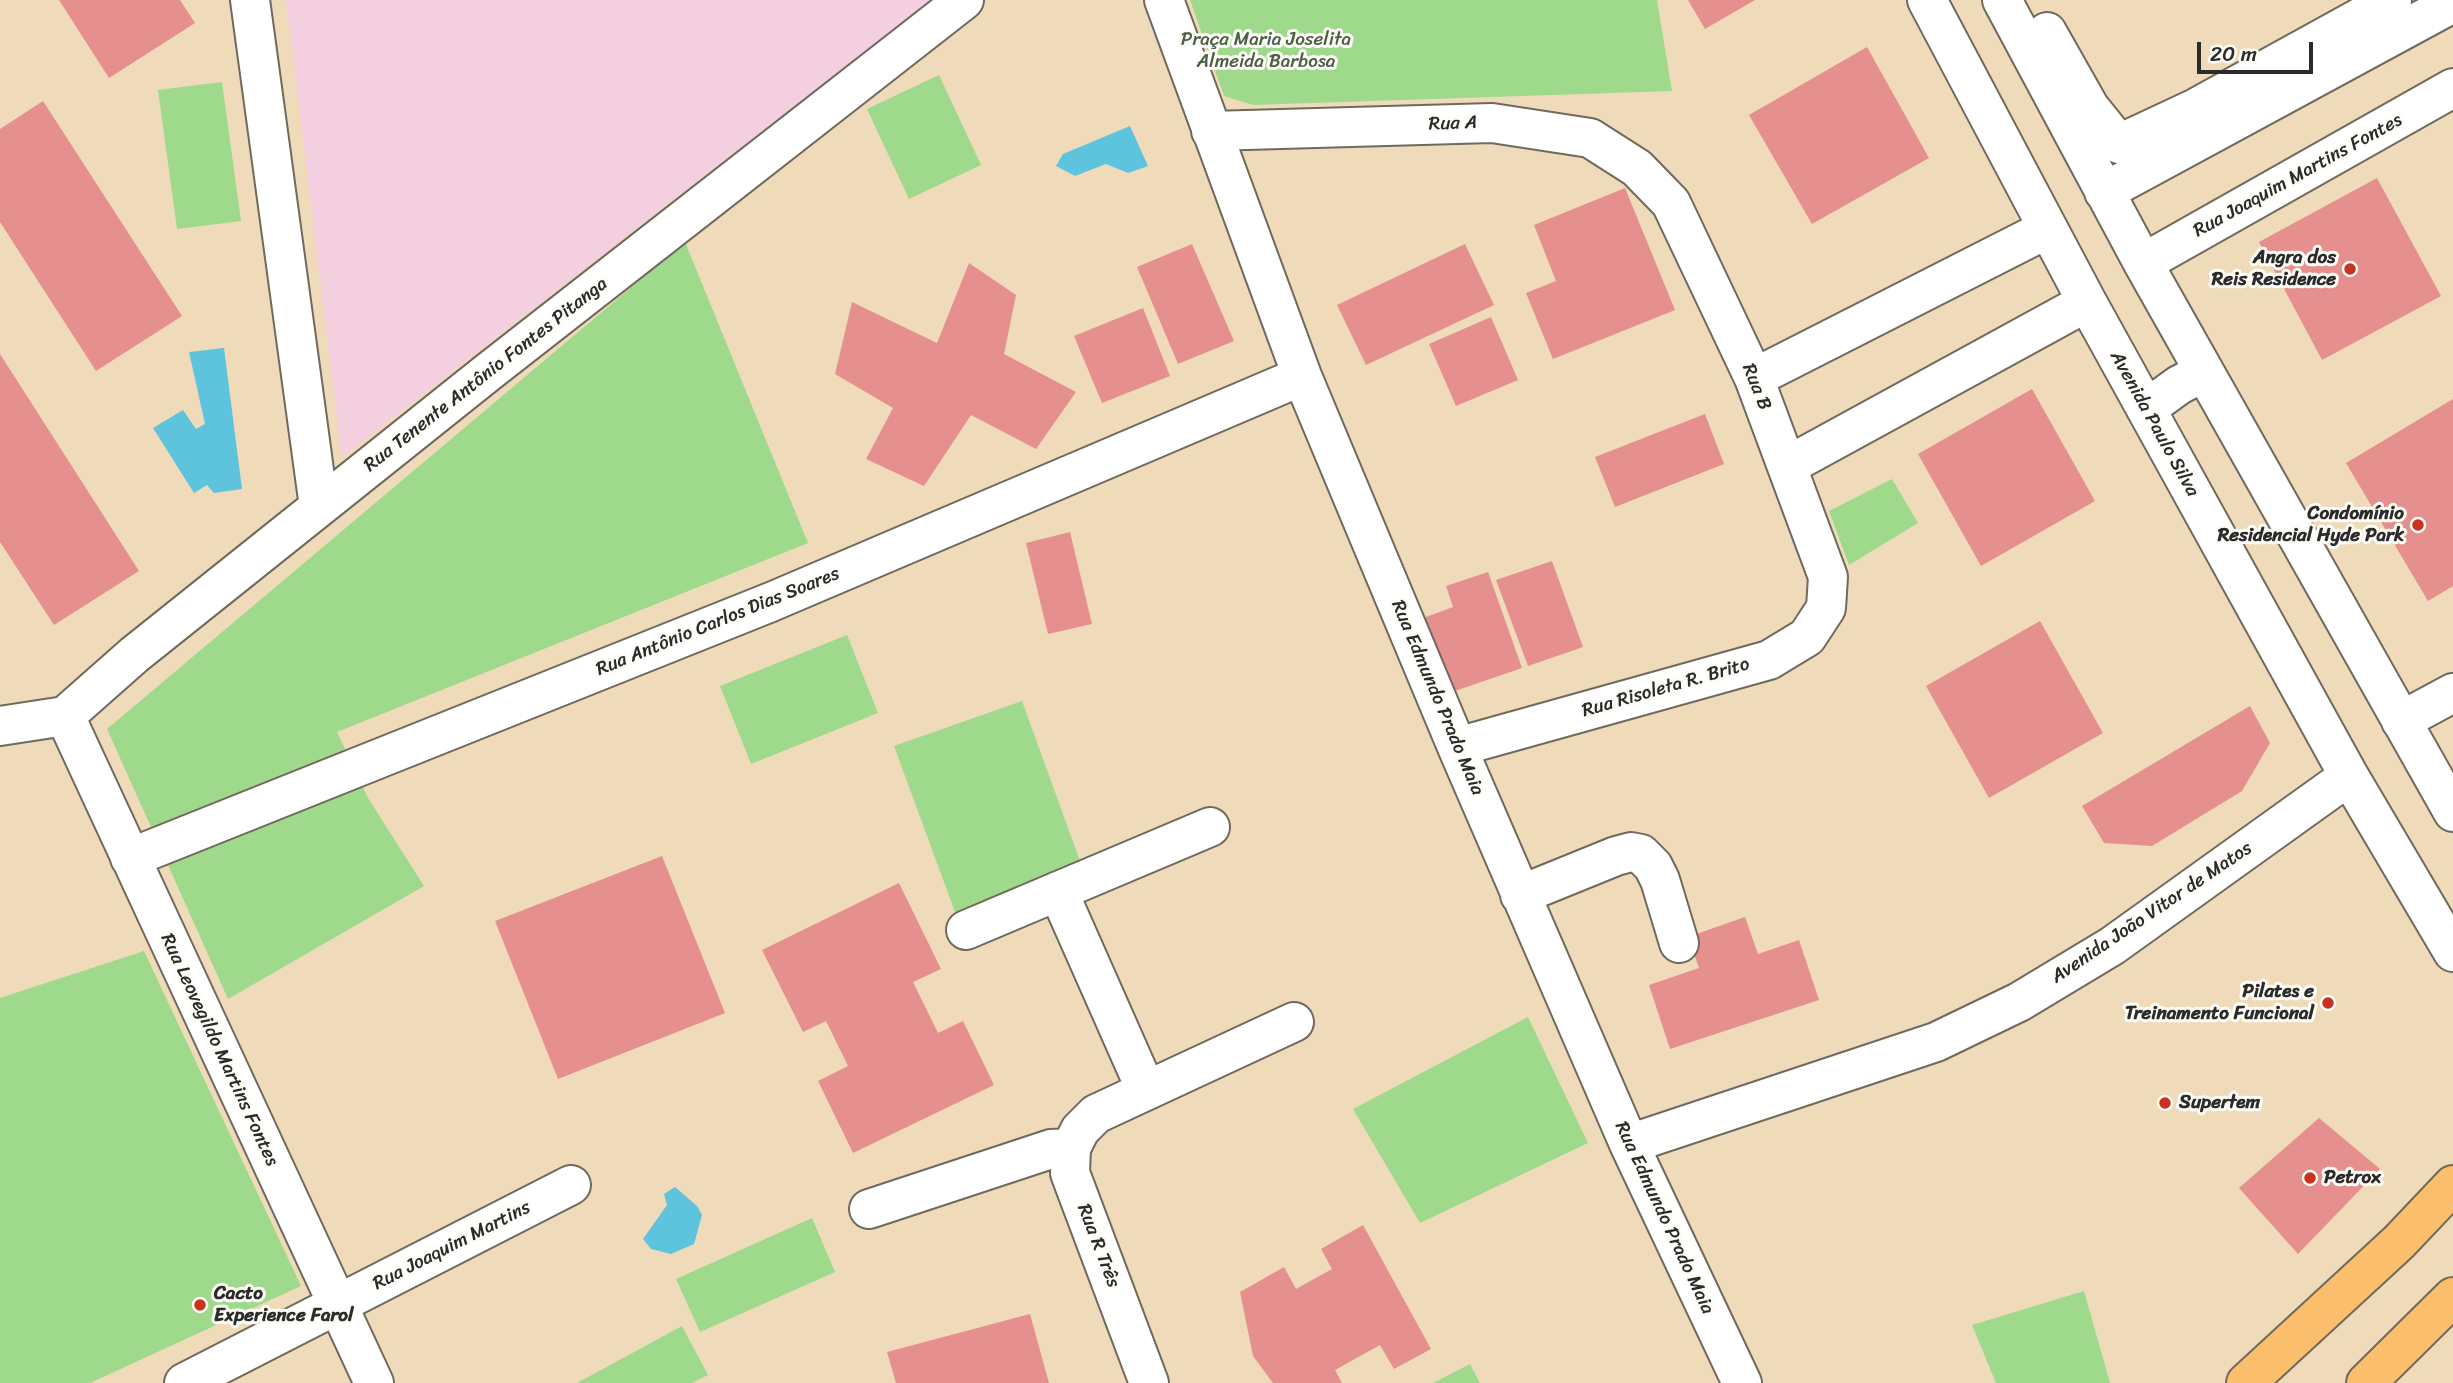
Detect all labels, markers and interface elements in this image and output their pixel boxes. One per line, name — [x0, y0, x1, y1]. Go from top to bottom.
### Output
scale bar — [2201, 28, 2316, 72]
park label: Praça Maria Joselita Almeida Barbosa — [1181, 29, 1351, 73]
text: 20 m — [2210, 35, 2257, 73]
street label: Rua Joaquim Martins Fontes — [2190, 109, 2406, 243]
street label: Rua A — [1428, 112, 1478, 136]
place label: Angra dos Reis Residence — [2212, 247, 2336, 291]
marker: Angra dos Reis Residence — [2342, 261, 2358, 277]
street label: Rua Tenente Antônio Fontes Pitanga — [360, 273, 612, 477]
street label: Avenida Paulo Silva — [2105, 347, 2203, 501]
street label: Rua B — [1736, 360, 1776, 414]
place label: Condomínio Residencial Hyde Park — [2218, 503, 2404, 547]
marker: Condomínio Residencial Hyde Park — [2410, 517, 2426, 533]
street label: Rua Antônio Carlos Dias Soares — [593, 563, 843, 681]
street label: Rua Edmundo Prado Maia — [1386, 597, 1488, 799]
street label: Rua Risoleta R. Brito — [1580, 653, 1752, 723]
street label: Avenida João Vitor de Matos — [2047, 837, 2257, 989]
street label: Rua Leovegildo Martins Fontes — [155, 930, 283, 1170]
place label: Pilates e Treinamento Funcional — [2125, 981, 2314, 1025]
marker: Pilates e Treinamento Funcional — [2320, 995, 2336, 1011]
place label: Supertem — [2179, 1092, 2260, 1114]
marker: Supertem — [2157, 1095, 2173, 1111]
street label: Rua Edmundo Prado Maia — [1609, 1118, 1719, 1318]
place label: Petrox — [2324, 1167, 2381, 1189]
marker: Petrox — [2302, 1170, 2318, 1186]
street label: Rua Joaquim Martins — [369, 1196, 535, 1296]
street label: Rua R Três — [1072, 1201, 1124, 1291]
place label: Cacto Experience Farol — [214, 1283, 353, 1327]
marker: Cacto Experience Farol — [192, 1297, 208, 1313]

